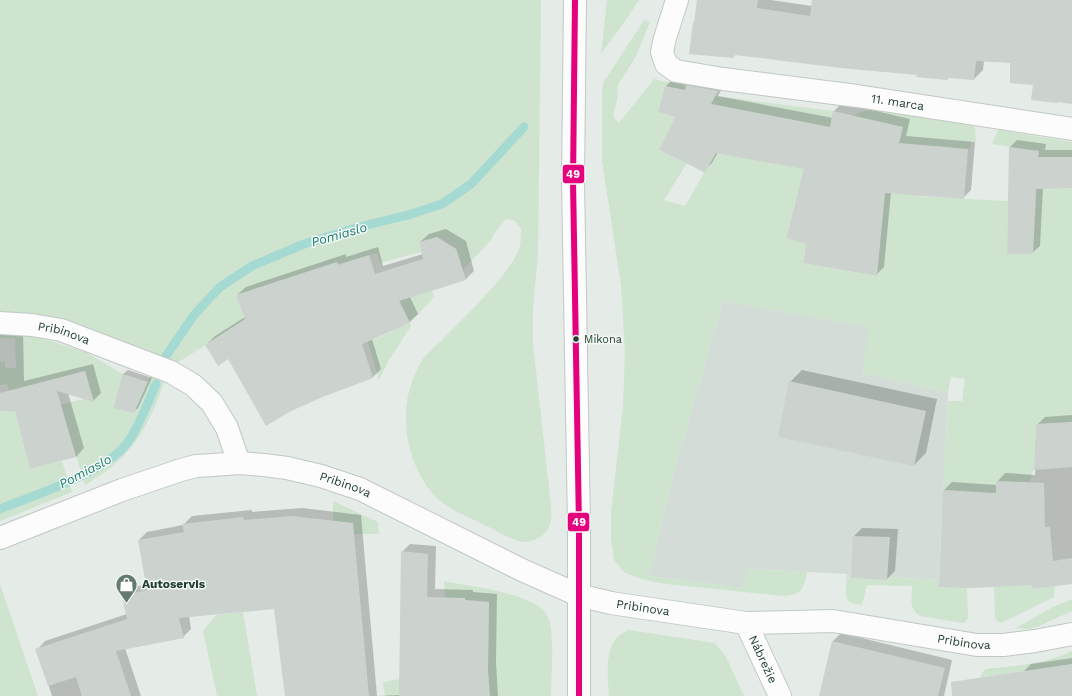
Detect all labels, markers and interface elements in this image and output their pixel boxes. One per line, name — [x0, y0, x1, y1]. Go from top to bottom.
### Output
street label: 11. marca — [870, 91, 925, 113]
line badge: 49 — [562, 164, 585, 184]
text: 49 — [566, 168, 580, 181]
water label: Pomiaslo — [310, 219, 369, 250]
street label: Pribinova — [37, 319, 92, 347]
place label: Mikona — [584, 333, 622, 346]
marker: Mikona — [571, 334, 581, 344]
water label: Pomiaslo — [56, 451, 114, 492]
street label: Pribinova — [318, 469, 374, 500]
line badge: 49 — [567, 512, 590, 532]
text: 49 — [572, 516, 586, 529]
shop icon: Autoservis — [114, 571, 140, 604]
place label: Autoservis — [142, 577, 206, 591]
street label: Pribinova — [615, 597, 671, 619]
street label: Pribinova — [936, 632, 991, 652]
street label: Nábrežie — [746, 633, 780, 686]

